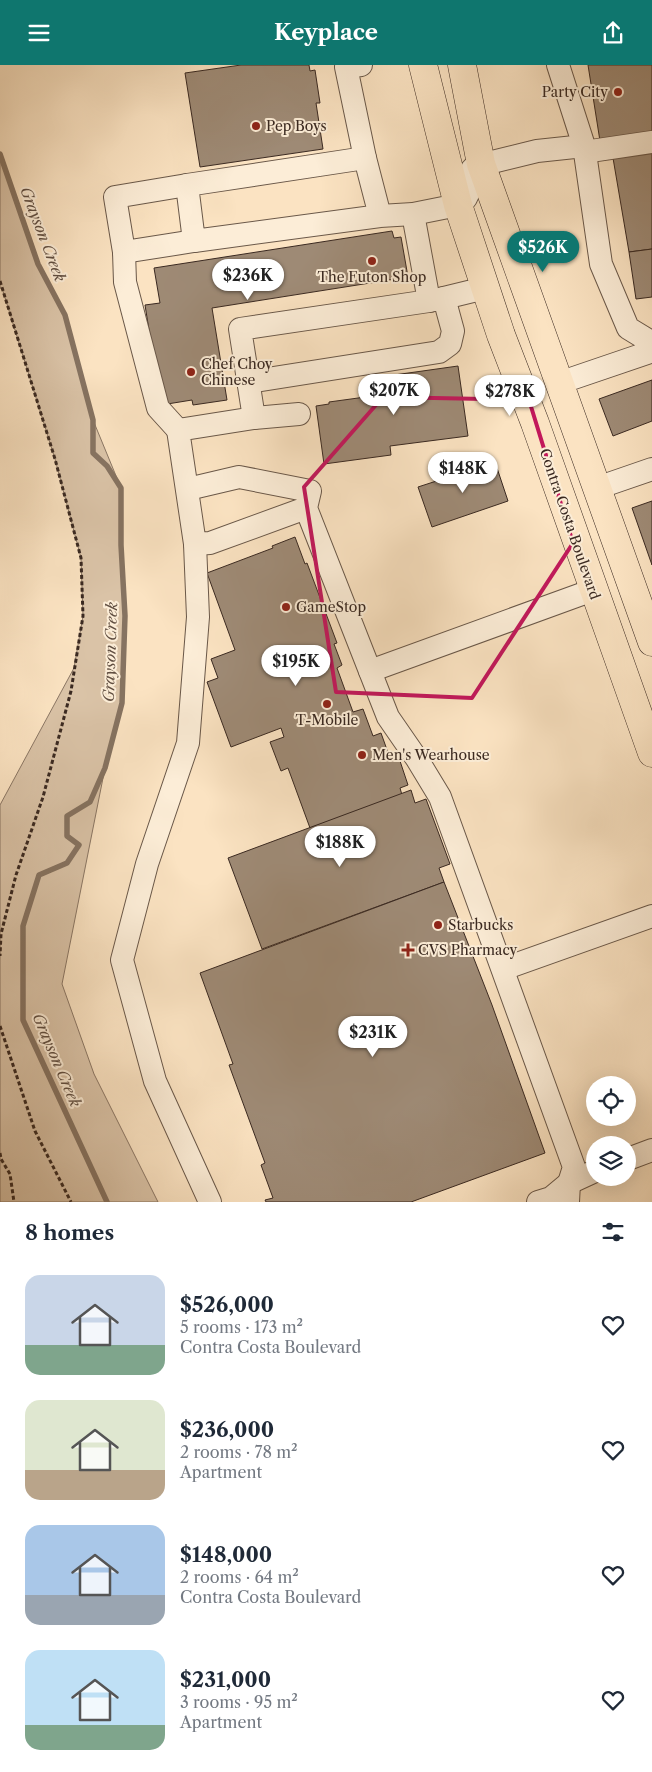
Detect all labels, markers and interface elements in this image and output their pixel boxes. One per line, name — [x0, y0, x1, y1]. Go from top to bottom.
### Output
icon: menu — [25, 19, 53, 47]
text: Keyplace — [274, 19, 378, 46]
icon: share — [599, 19, 627, 47]
place label: Party City — [542, 83, 608, 101]
marker: Party City — [612, 86, 624, 98]
place label: Pep Boys — [266, 117, 327, 135]
marker: Pep Boys — [250, 120, 262, 132]
water label: Grayson Creek — [16, 184, 70, 284]
pin: $526K — [508, 231, 578, 273]
text: $526K — [518, 237, 568, 257]
marker: The Futon Shop — [366, 255, 378, 267]
pin: $236K — [213, 259, 283, 301]
text: $236K — [223, 265, 273, 285]
place label: The Futon Shop — [318, 268, 426, 286]
place label: Chef Choy Chinese — [201, 355, 273, 389]
marker: Chef Choy Chinese — [185, 366, 197, 378]
pin: $207K — [359, 373, 429, 416]
pin: $278K — [475, 375, 545, 417]
text: $207K — [369, 380, 419, 400]
text: $278K — [485, 381, 535, 401]
street label: Contra Costa Boulevard — [536, 446, 604, 602]
pin: $148K — [428, 451, 498, 494]
text: $148K — [439, 458, 487, 478]
place label: GameStop — [296, 598, 366, 616]
water label: Grayson Creek — [99, 601, 121, 702]
marker: GameStop — [280, 601, 292, 613]
pin: $195K — [261, 645, 331, 687]
text: $195K — [272, 651, 320, 671]
marker: T-Mobile — [321, 698, 333, 710]
place label: T-Mobile — [296, 711, 359, 729]
place label: Men's Wearhouse — [372, 746, 490, 764]
marker: Men's Wearhouse — [356, 749, 368, 761]
pin: $188K — [305, 825, 375, 868]
text: $188K — [316, 832, 364, 852]
place label: Starbucks — [448, 916, 513, 934]
marker: Starbucks — [432, 919, 444, 931]
place label: CVS Pharmacy — [418, 941, 518, 959]
marker: CVS Pharmacy — [402, 944, 414, 956]
water label: Grayson Creek — [29, 1010, 85, 1110]
pin: $231K — [338, 1015, 408, 1058]
text: $231K — [349, 1022, 397, 1042]
map controls — [586, 1076, 636, 1186]
button: locate — [586, 1076, 636, 1126]
button: layers — [586, 1136, 636, 1186]
icon: filters — [599, 1218, 627, 1246]
text: 8 homes — [25, 1220, 114, 1245]
text: $526,000 — [180, 1292, 274, 1317]
icon: home — [65, 1295, 125, 1355]
icon: heart — [599, 1311, 627, 1339]
text: 5 rooms · 173 m² — [180, 1317, 303, 1337]
text: Contra Costa Boulevard — [180, 1337, 361, 1357]
text: $236,000 — [180, 1417, 274, 1442]
icon: home — [65, 1420, 125, 1480]
icon: heart — [599, 1436, 627, 1464]
text: 2 rooms · 78 m² — [180, 1442, 298, 1462]
text: Apartment — [180, 1462, 262, 1482]
text: $148,000 — [180, 1542, 272, 1567]
icon: home — [65, 1545, 125, 1605]
icon: heart — [599, 1561, 627, 1589]
text: 2 rooms · 64 m² — [180, 1567, 299, 1587]
text: Contra Costa Boulevard — [180, 1587, 361, 1607]
text: $231,000 — [180, 1667, 271, 1692]
icon: home — [65, 1670, 125, 1730]
icon: heart — [599, 1686, 627, 1714]
text: 3 rooms · 95 m² — [180, 1692, 298, 1712]
text: Apartment — [180, 1712, 262, 1732]

